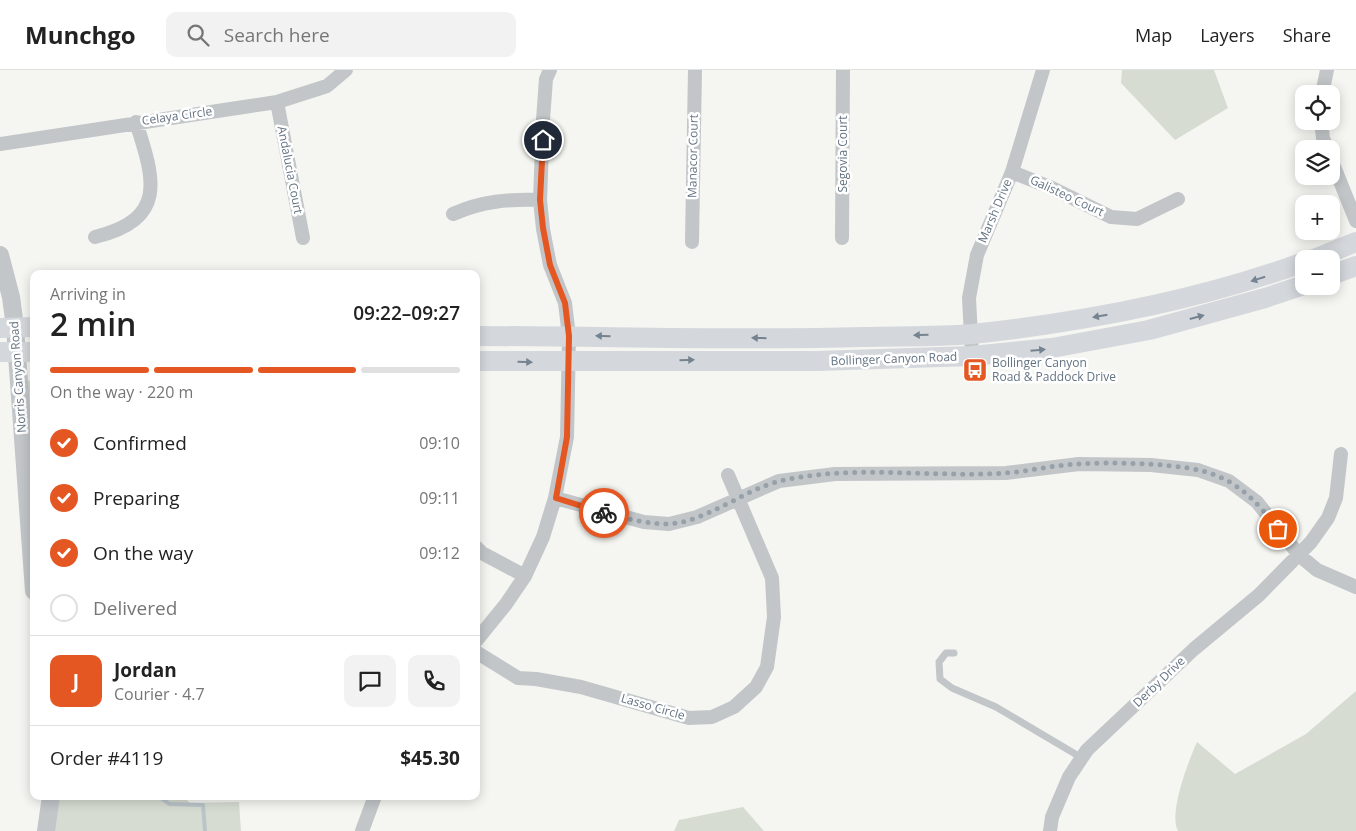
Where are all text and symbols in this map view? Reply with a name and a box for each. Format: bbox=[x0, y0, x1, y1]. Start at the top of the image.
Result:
search box bbox=[166, 12, 516, 57]
text: Munchgo bbox=[25, 18, 136, 51]
icon: search bbox=[184, 21, 212, 49]
text: Search here bbox=[224, 22, 330, 48]
text: Map bbox=[1135, 23, 1172, 47]
text: Layers bbox=[1200, 23, 1255, 47]
text: Share bbox=[1283, 23, 1331, 47]
map controls bbox=[1295, 85, 1340, 295]
button: locate bbox=[1295, 85, 1340, 130]
street label: Celaya Circle bbox=[141, 102, 213, 129]
street label: Manacor Court bbox=[683, 114, 702, 198]
street label: Segovia Court bbox=[834, 115, 851, 193]
pin bbox=[522, 119, 564, 161]
street label: Andalucia Court bbox=[274, 124, 307, 215]
icon: home bbox=[529, 126, 557, 154]
button: layers bbox=[1295, 140, 1340, 185]
street label: Galisteo Court bbox=[1027, 171, 1107, 220]
street label: Marsh Drive bbox=[973, 176, 1016, 245]
button: + bbox=[1295, 195, 1340, 240]
button: − bbox=[1295, 250, 1340, 295]
one-way arrow bbox=[1250, 275, 1265, 283]
text: Arriving in bbox=[50, 283, 126, 305]
text: 09:22–09:27 bbox=[353, 300, 460, 326]
text: 2 min bbox=[50, 302, 136, 345]
one-way arrow bbox=[1091, 312, 1107, 320]
one-way arrow bbox=[1190, 313, 1205, 321]
street label: Norris Canyon Road bbox=[5, 321, 30, 433]
one-way arrow bbox=[595, 332, 611, 340]
one-way arrow bbox=[913, 332, 929, 340]
one-way arrow bbox=[750, 334, 766, 342]
one-way arrow bbox=[1031, 345, 1047, 353]
street label: Bollinger Canyon Road bbox=[830, 348, 958, 369]
place label: Bollinger Canyon Road & Paddock Drive bbox=[992, 354, 1116, 385]
one-way arrow bbox=[680, 356, 696, 364]
bus stop icon: Bollinger Canyon Road & Paddock Drive bbox=[962, 357, 988, 383]
one-way arrow bbox=[517, 358, 533, 366]
text: On the way · 220 m bbox=[50, 381, 193, 403]
icon: check bbox=[50, 429, 78, 457]
text: Confirmed bbox=[93, 430, 187, 456]
text: 09:10 bbox=[419, 432, 460, 454]
icon: check bbox=[50, 484, 78, 512]
text: Preparing bbox=[93, 485, 180, 511]
text: 09:11 bbox=[419, 487, 460, 509]
courier bbox=[579, 488, 629, 538]
icon: bike bbox=[590, 499, 618, 527]
pin bbox=[1257, 508, 1299, 550]
icon: bag bbox=[1264, 515, 1292, 543]
icon: check bbox=[50, 539, 78, 567]
text: On the way bbox=[93, 540, 193, 566]
text: 09:12 bbox=[419, 542, 460, 564]
text: Delivered bbox=[93, 595, 177, 621]
street label: Derby Drive bbox=[1129, 652, 1189, 711]
button: chat bbox=[344, 655, 396, 707]
button: phone bbox=[408, 655, 460, 707]
text: Jordan bbox=[114, 657, 177, 683]
text: J bbox=[73, 668, 79, 694]
text: Courier · 4.7 bbox=[114, 683, 205, 705]
street label: Lasso Circle bbox=[619, 689, 687, 724]
text: Order #4119 bbox=[50, 745, 163, 771]
text: $45.30 bbox=[400, 745, 460, 771]

